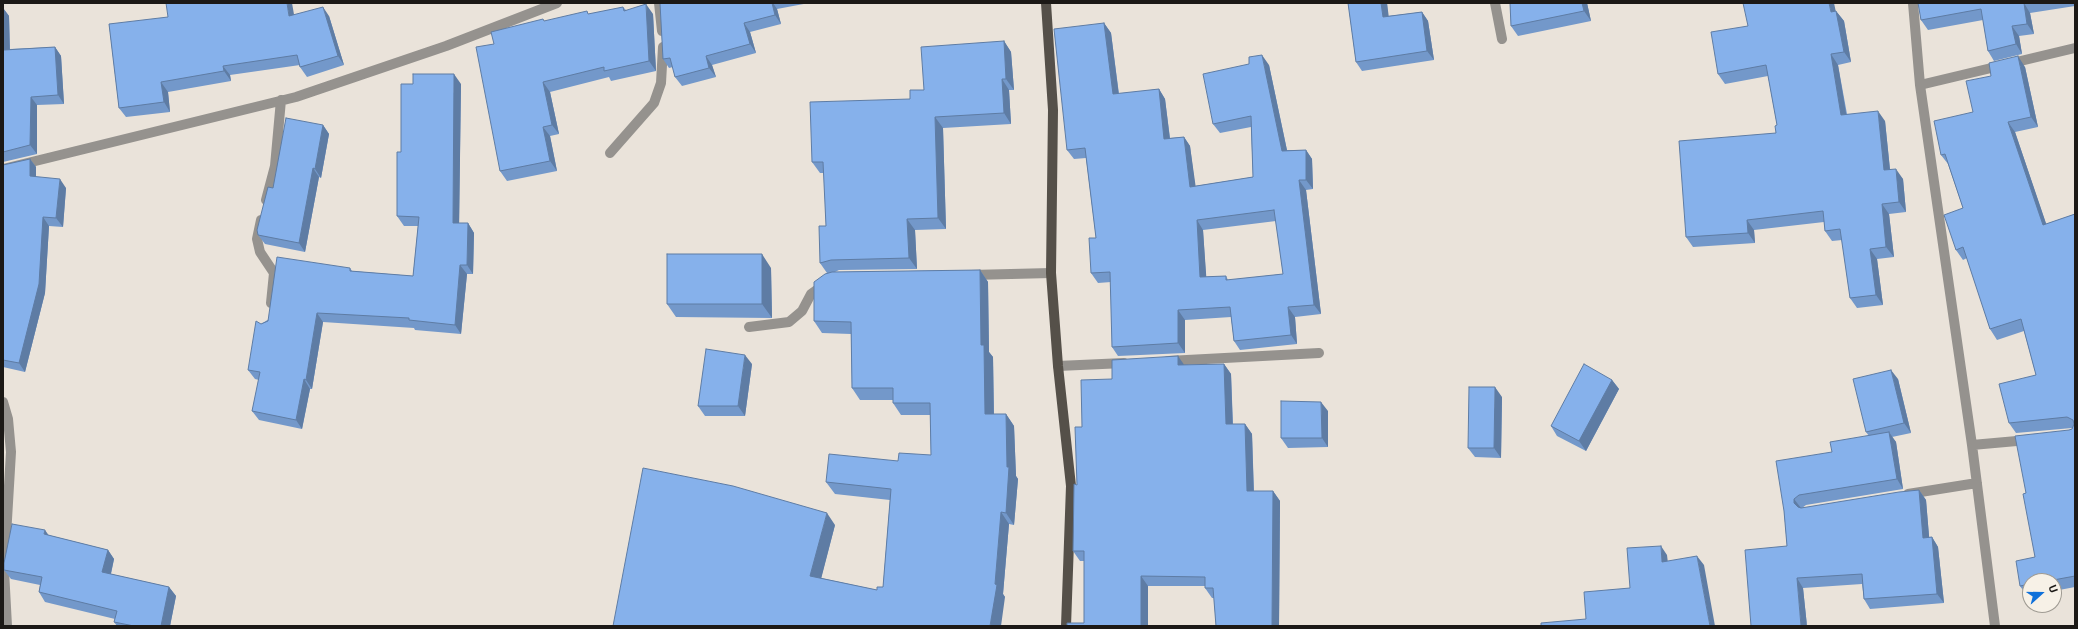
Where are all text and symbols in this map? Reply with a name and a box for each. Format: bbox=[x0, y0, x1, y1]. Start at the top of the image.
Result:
north arrow bbox=[2022, 573, 2062, 613]
text: U bbox=[2045, 583, 2060, 595]

